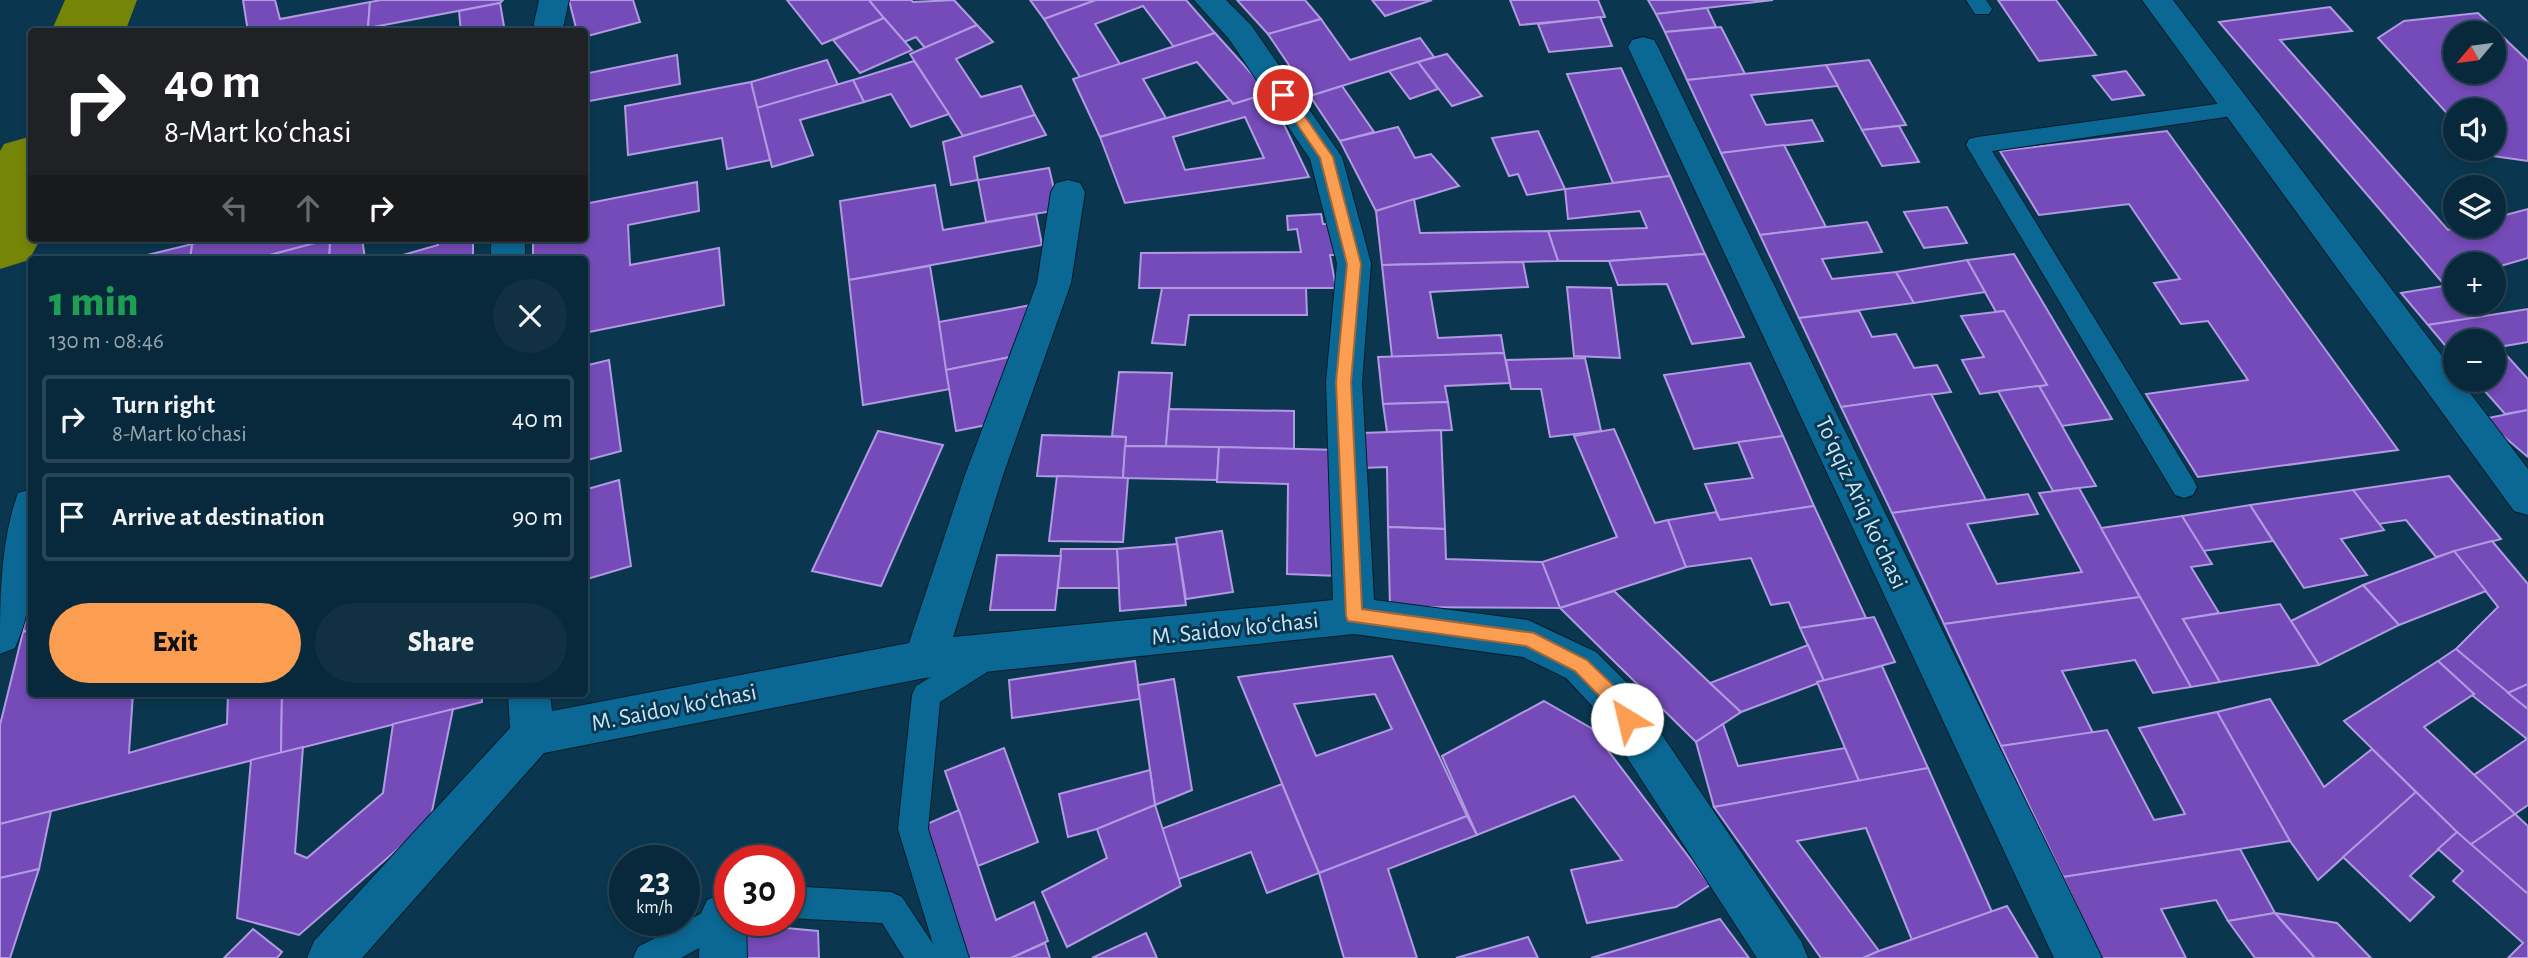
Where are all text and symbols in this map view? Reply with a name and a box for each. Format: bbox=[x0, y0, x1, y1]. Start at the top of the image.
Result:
north arrow bbox=[2443, 21, 2506, 84]
map controls bbox=[2443, 21, 2506, 392]
icon: right bbox=[49, 56, 140, 147]
text: 40 m bbox=[164, 58, 261, 107]
pin bbox=[1253, 65, 1313, 125]
icon: arrive bbox=[1264, 76, 1302, 114]
button: sound bbox=[2443, 98, 2506, 161]
text: 8-Mart koʻchasi bbox=[164, 116, 352, 148]
button: layers bbox=[2443, 175, 2506, 238]
icon: left bbox=[216, 189, 254, 227]
icon: ahead bbox=[289, 189, 327, 227]
icon: right bbox=[362, 189, 400, 227]
button: + bbox=[2443, 252, 2506, 315]
button: close bbox=[493, 279, 567, 353]
text: 1 min bbox=[49, 281, 138, 323]
button: − bbox=[2443, 329, 2506, 392]
text: 130 m · 08:46 bbox=[49, 330, 164, 353]
text: Turn right bbox=[112, 392, 215, 418]
icon: right bbox=[53, 400, 91, 438]
text: 40 m bbox=[512, 406, 563, 432]
street label: Toʻqqiz Ariq koʻchasi bbox=[1811, 413, 1911, 593]
text: 8-Mart koʻchasi bbox=[112, 423, 247, 446]
icon: arrive bbox=[53, 498, 91, 536]
text: Arrive at destination bbox=[112, 504, 325, 530]
text: 90 m bbox=[512, 504, 563, 530]
button: Exit bbox=[49, 603, 301, 683]
button: Share bbox=[315, 603, 567, 683]
street label: M. Saidov koʻchasi bbox=[1150, 608, 1320, 650]
street label: M. Saidov koʻchasi bbox=[589, 680, 759, 736]
position arrow bbox=[1590, 682, 1664, 756]
speed limit sign: 30 bbox=[714, 845, 805, 936]
text: 23 bbox=[639, 864, 670, 899]
text: km/h bbox=[636, 899, 673, 917]

